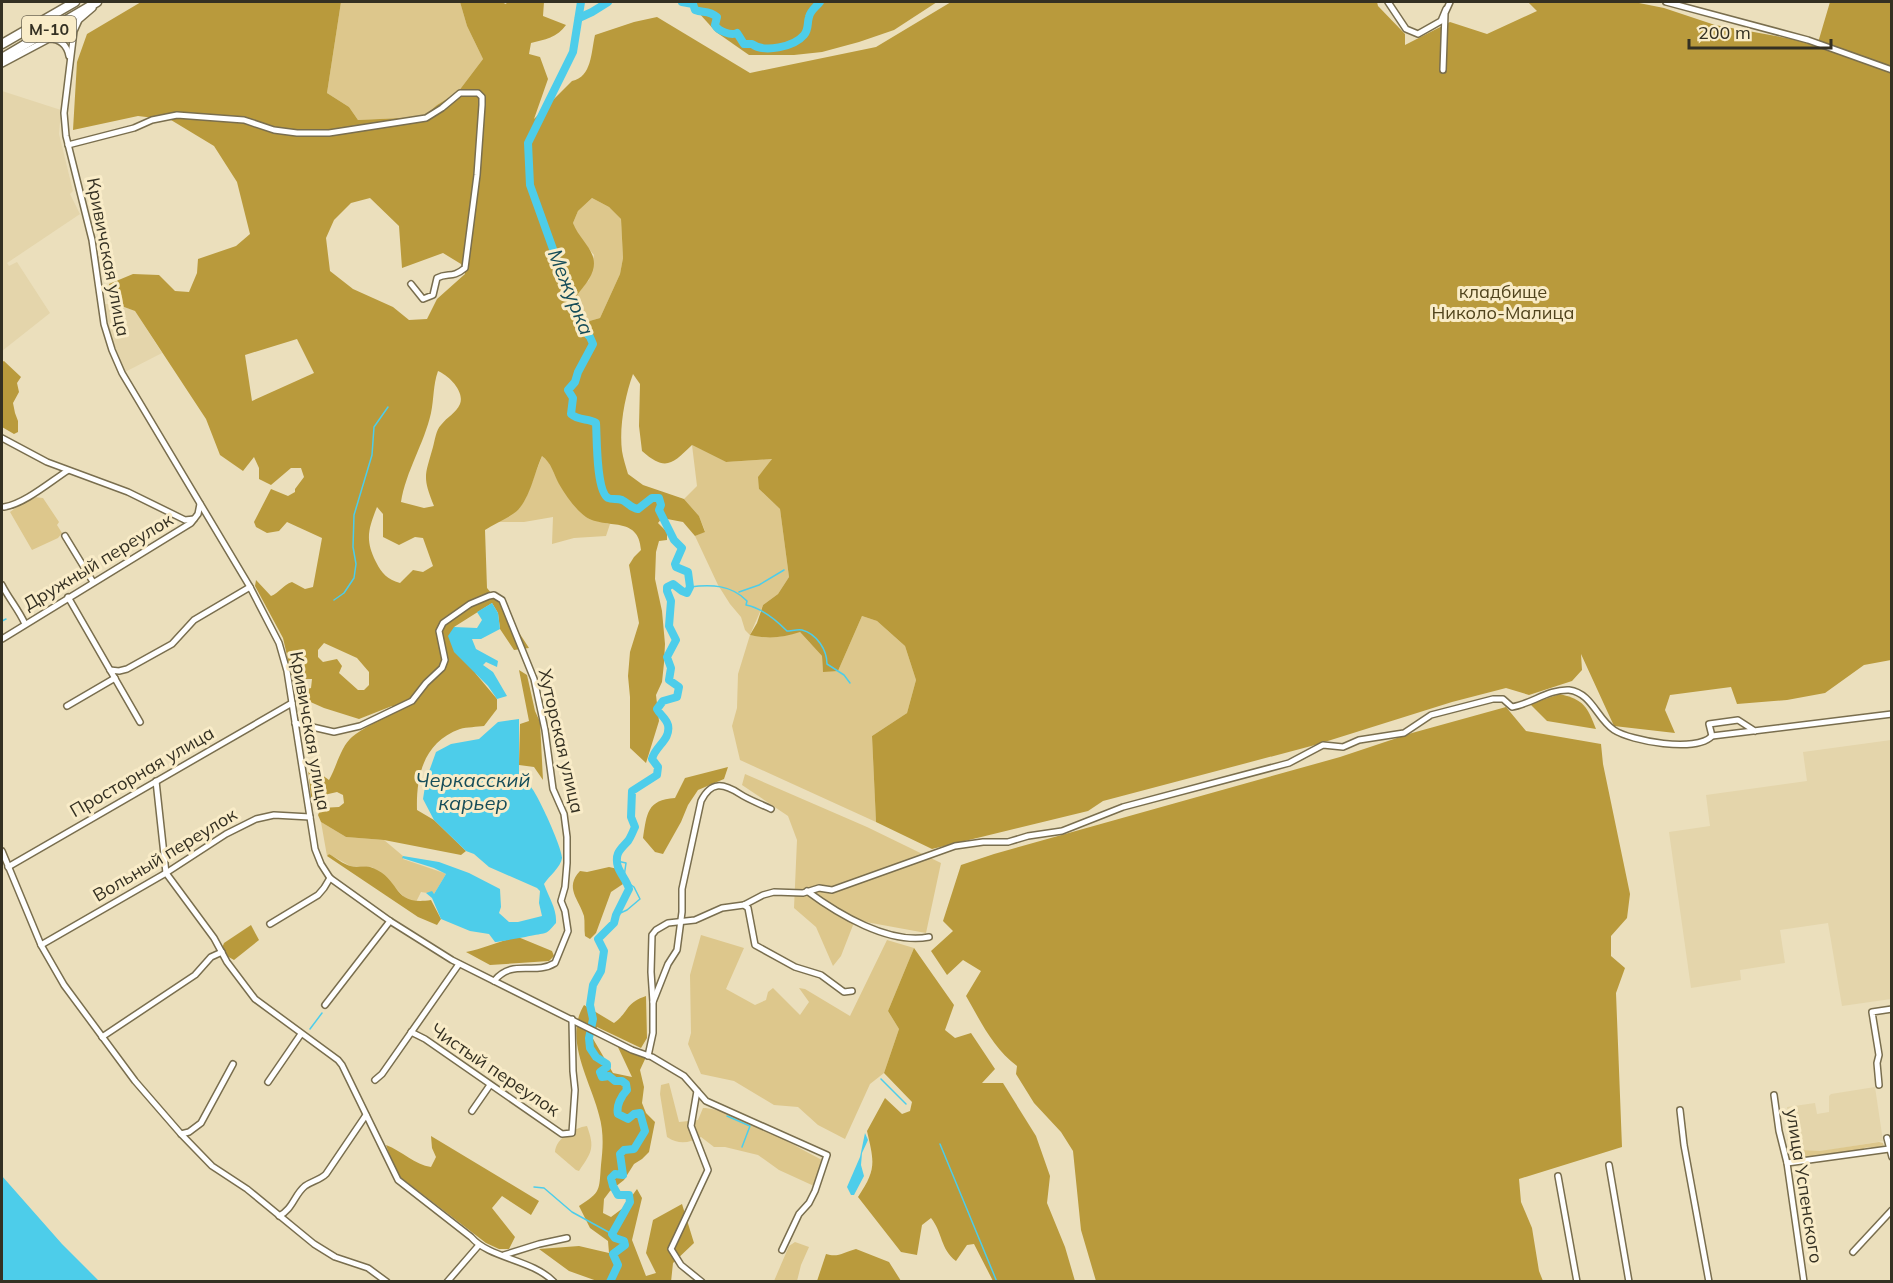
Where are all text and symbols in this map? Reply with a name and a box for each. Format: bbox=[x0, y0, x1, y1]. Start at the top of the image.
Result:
scale bar bbox=[1689, 12, 1832, 50]
road number: М-10 bbox=[22, 16, 76, 42]
text: 200 m bbox=[1698, 21, 1751, 44]
street label: Кривичская улица bbox=[82, 176, 135, 338]
water label: Межурка bbox=[543, 245, 600, 338]
park label: кладбище Николо-Малица bbox=[1431, 280, 1575, 324]
street label: Дружный переулок bbox=[19, 508, 177, 615]
street label: Кривичская улица bbox=[285, 650, 336, 812]
street label: Хуторская улица bbox=[534, 666, 589, 815]
street label: Просторная улица bbox=[66, 721, 218, 822]
water label: Черкасский карьер bbox=[416, 767, 531, 815]
street label: Вольный переулок bbox=[89, 802, 241, 907]
street label: Чистый переулок bbox=[426, 1018, 564, 1121]
street label: улица Успенского bbox=[1781, 1107, 1828, 1265]

